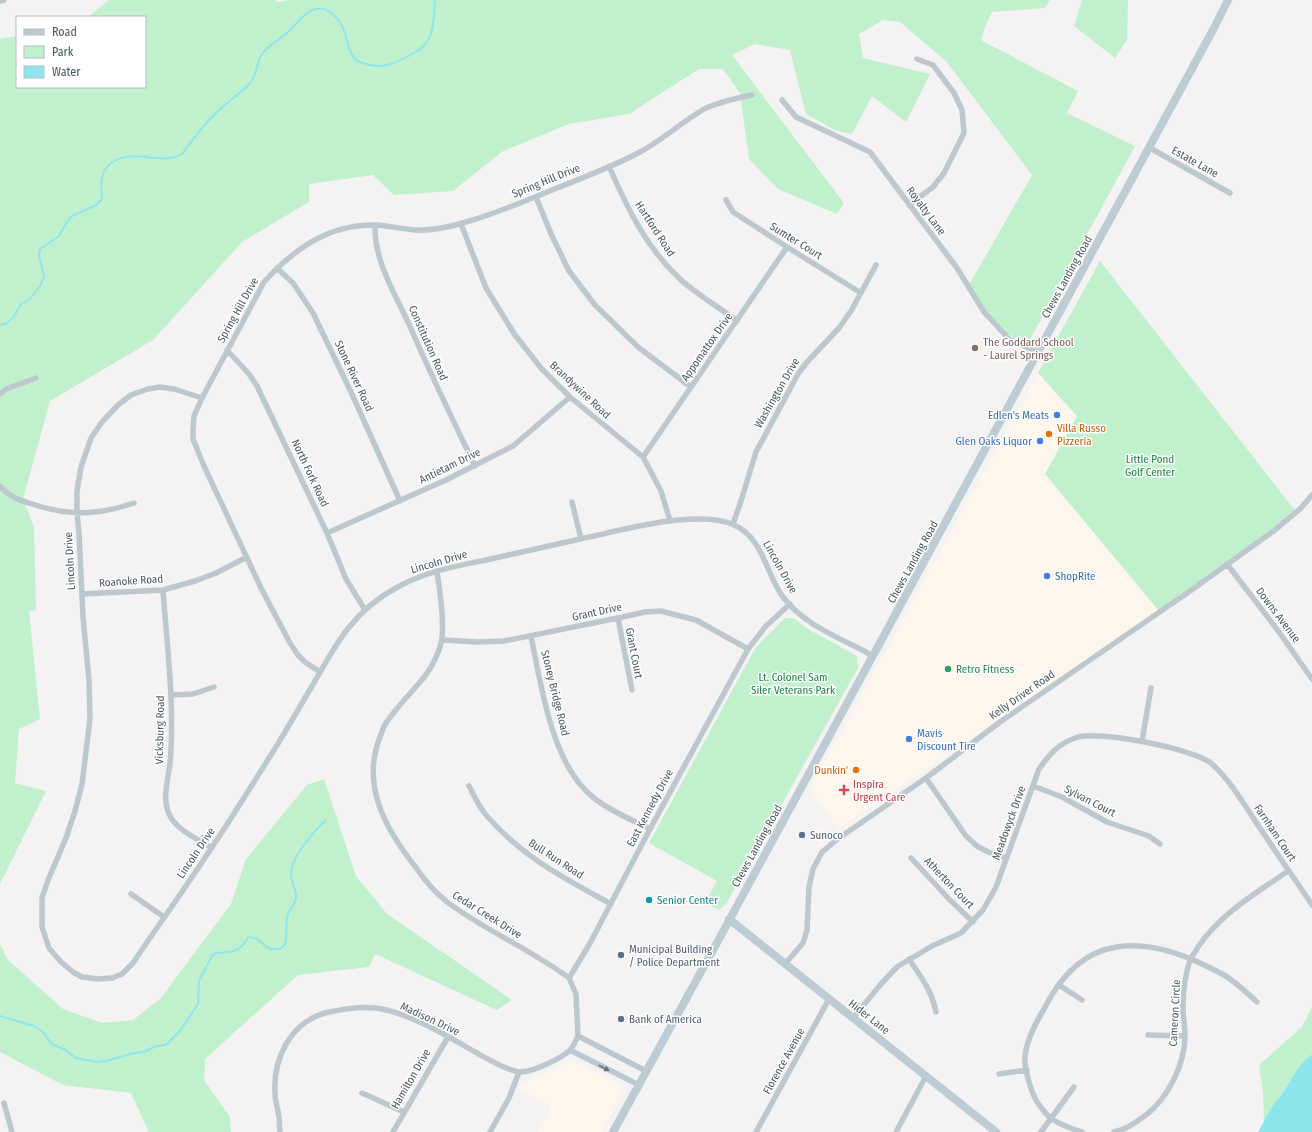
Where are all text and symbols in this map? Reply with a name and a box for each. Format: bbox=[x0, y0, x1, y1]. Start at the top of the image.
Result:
legend bbox=[16, 16, 146, 88]
text: Road bbox=[52, 25, 77, 39]
text: Park bbox=[52, 45, 74, 59]
text: Water bbox=[52, 65, 81, 79]
street label: Estate Lane bbox=[1169, 144, 1221, 180]
street label: Spring Hill Drive bbox=[510, 161, 582, 201]
street label: Royalty Lane bbox=[904, 184, 948, 238]
street label: Hartford Road bbox=[632, 199, 678, 259]
street label: Sumter Court bbox=[767, 220, 825, 262]
street label: Chews Landing Road bbox=[1039, 234, 1095, 320]
street label: Spring Hill Drive bbox=[215, 275, 261, 345]
street label: Constitution Road bbox=[406, 303, 450, 383]
street label: Appomattox Drive bbox=[679, 310, 735, 384]
place label: The Goddard School - Laurel Springs bbox=[983, 336, 1074, 362]
street label: Stone River Road bbox=[332, 338, 376, 414]
marker: The Goddard School - Laurel Springs bbox=[970, 343, 980, 353]
street label: Washington Drive bbox=[752, 356, 802, 430]
street label: Brandywine Road bbox=[547, 359, 613, 421]
place label: Edlen's Meats bbox=[988, 409, 1049, 422]
marker: Edlen's Meats bbox=[1052, 410, 1062, 420]
place label: Villa Russo Pizzeria bbox=[1057, 422, 1106, 448]
marker: Villa Russo Pizzeria bbox=[1044, 429, 1054, 439]
place label: Glen Oaks Liquor bbox=[956, 435, 1032, 448]
marker: Glen Oaks Liquor bbox=[1035, 436, 1045, 446]
street label: North Fork Road bbox=[289, 437, 331, 509]
street label: Antietam Drive bbox=[417, 446, 483, 486]
park label: Little Pond Golf Center bbox=[1125, 453, 1175, 479]
street label: Chews Landing Road bbox=[885, 519, 941, 605]
street label: Lincoln Drive bbox=[62, 532, 78, 590]
street label: Lincoln Drive bbox=[760, 538, 800, 596]
street label: Lincoln Drive bbox=[409, 548, 469, 576]
place label: ShopRite bbox=[1055, 570, 1096, 583]
marker: ShopRite bbox=[1042, 571, 1052, 581]
street label: Roanoke Road bbox=[98, 572, 164, 590]
street label: Downs Avenue bbox=[1253, 585, 1303, 645]
street label: Grant Drive bbox=[571, 600, 623, 624]
street label: Grant Court bbox=[623, 626, 645, 680]
street label: Stoney Bridge Road bbox=[538, 649, 572, 737]
place label: Retro Fitness bbox=[956, 663, 1014, 676]
marker: Retro Fitness bbox=[943, 664, 953, 674]
street label: Kelly Driver Road bbox=[987, 668, 1057, 722]
park label: Lt. Colonel Sam Siler Veterans Park bbox=[751, 671, 836, 697]
street label: Vicksburg Road bbox=[153, 696, 167, 764]
place label: Mavis Discount Tire bbox=[917, 727, 976, 753]
marker: Mavis Discount Tire bbox=[904, 734, 914, 744]
place label: Dunkin' bbox=[814, 764, 848, 777]
marker: Dunkin' bbox=[851, 765, 861, 775]
street label: East Kennedy Drive bbox=[624, 767, 676, 849]
place label: Inspira Urgent Care bbox=[853, 778, 905, 804]
street label: Sylvan Court bbox=[1062, 783, 1118, 820]
marker: Inspira Urgent Care bbox=[838, 784, 850, 796]
street label: Meadowyck Drive bbox=[990, 784, 1028, 862]
street label: Farnham Court bbox=[1251, 802, 1299, 864]
street label: Chews Landing Road bbox=[729, 803, 785, 889]
street label: Lincoln Drive bbox=[174, 825, 218, 881]
place label: Sunoco bbox=[810, 829, 843, 842]
marker: Sunoco bbox=[797, 830, 807, 840]
street label: Bull Run Road bbox=[526, 836, 586, 882]
street label: Atherton Court bbox=[921, 855, 977, 912]
street label: Cedar Creek Drive bbox=[450, 888, 524, 942]
place label: Senior Center bbox=[657, 894, 718, 907]
marker: Senior Center bbox=[644, 895, 654, 905]
place label: Municipal Building / Police Department bbox=[629, 943, 720, 969]
marker: Municipal Building / Police Department bbox=[616, 950, 626, 960]
street label: Cameron Circle bbox=[1167, 979, 1183, 1047]
street label: Hider Lane bbox=[846, 997, 892, 1037]
street label: Madison Drive bbox=[398, 1000, 462, 1038]
place label: Bank of America bbox=[629, 1013, 702, 1026]
marker: Bank of America bbox=[616, 1014, 626, 1024]
street label: Florence Avenue bbox=[760, 1026, 808, 1096]
street label: Hamilton Drive bbox=[389, 1047, 433, 1111]
one-way arrow bbox=[598, 1065, 610, 1071]

